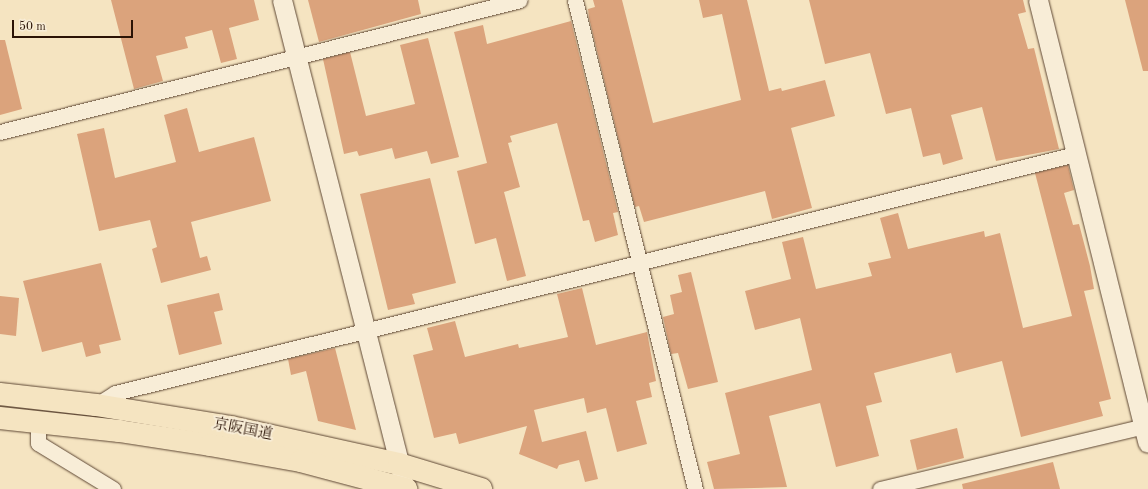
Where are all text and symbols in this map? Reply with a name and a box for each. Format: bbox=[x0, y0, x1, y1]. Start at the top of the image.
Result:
scale bar bbox=[14, 12, 135, 38]
text: 50 m bbox=[19, 21, 46, 33]
street label: 京阪国道 bbox=[212, 415, 274, 445]

